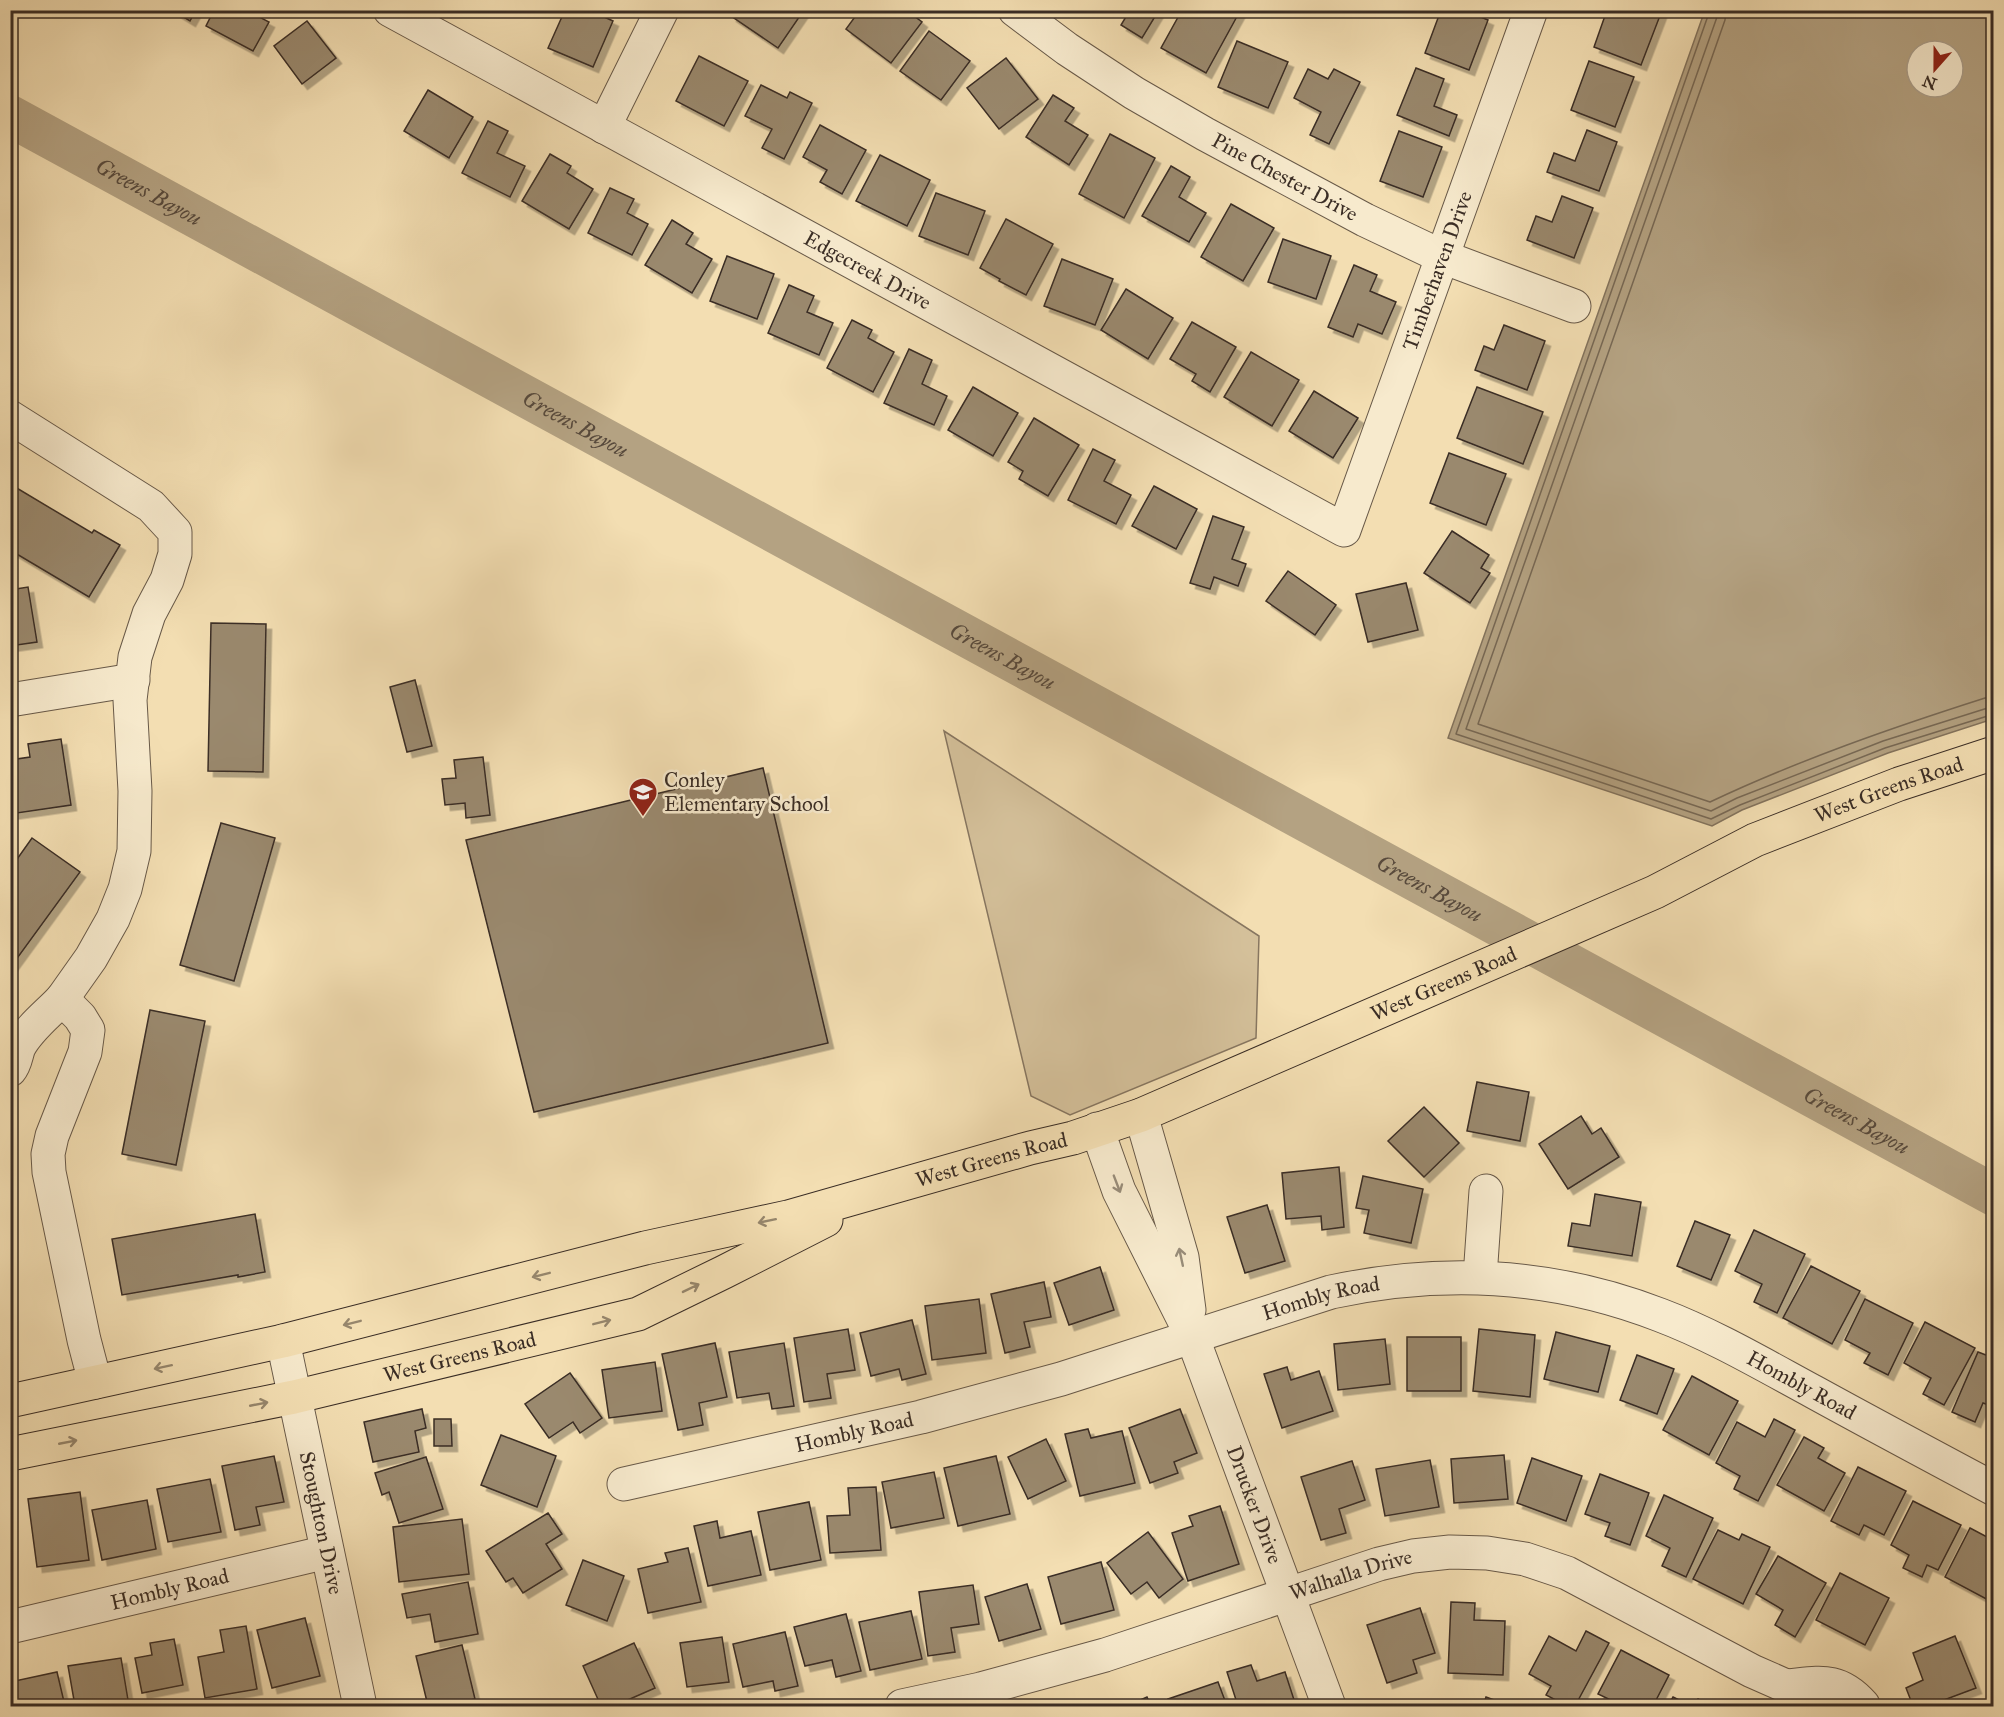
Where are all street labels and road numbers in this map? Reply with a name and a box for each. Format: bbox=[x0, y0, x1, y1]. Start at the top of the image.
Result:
street label: Pine Chester Drive bbox=[1208, 127, 1363, 227]
street label: Timberhaven Drive bbox=[1397, 187, 1478, 354]
street label: Edgecreek Drive bbox=[800, 225, 936, 316]
street label: West Greens Road bbox=[1811, 751, 1967, 829]
street label: West Greens Road bbox=[1367, 940, 1521, 1027]
street label: West Greens Road bbox=[913, 1127, 1070, 1193]
street label: Hombly Road bbox=[1259, 1270, 1382, 1326]
street label: West Greens Road bbox=[380, 1326, 539, 1388]
street label: Hombly Road bbox=[1742, 1345, 1861, 1426]
street label: Hombly Road bbox=[792, 1406, 916, 1458]
street label: Drucker Drive bbox=[1221, 1442, 1288, 1568]
street label: Stoughton Drive bbox=[294, 1449, 349, 1597]
street label: Walhalla Drive bbox=[1286, 1544, 1415, 1606]
street label: Hombly Road bbox=[108, 1563, 232, 1616]

